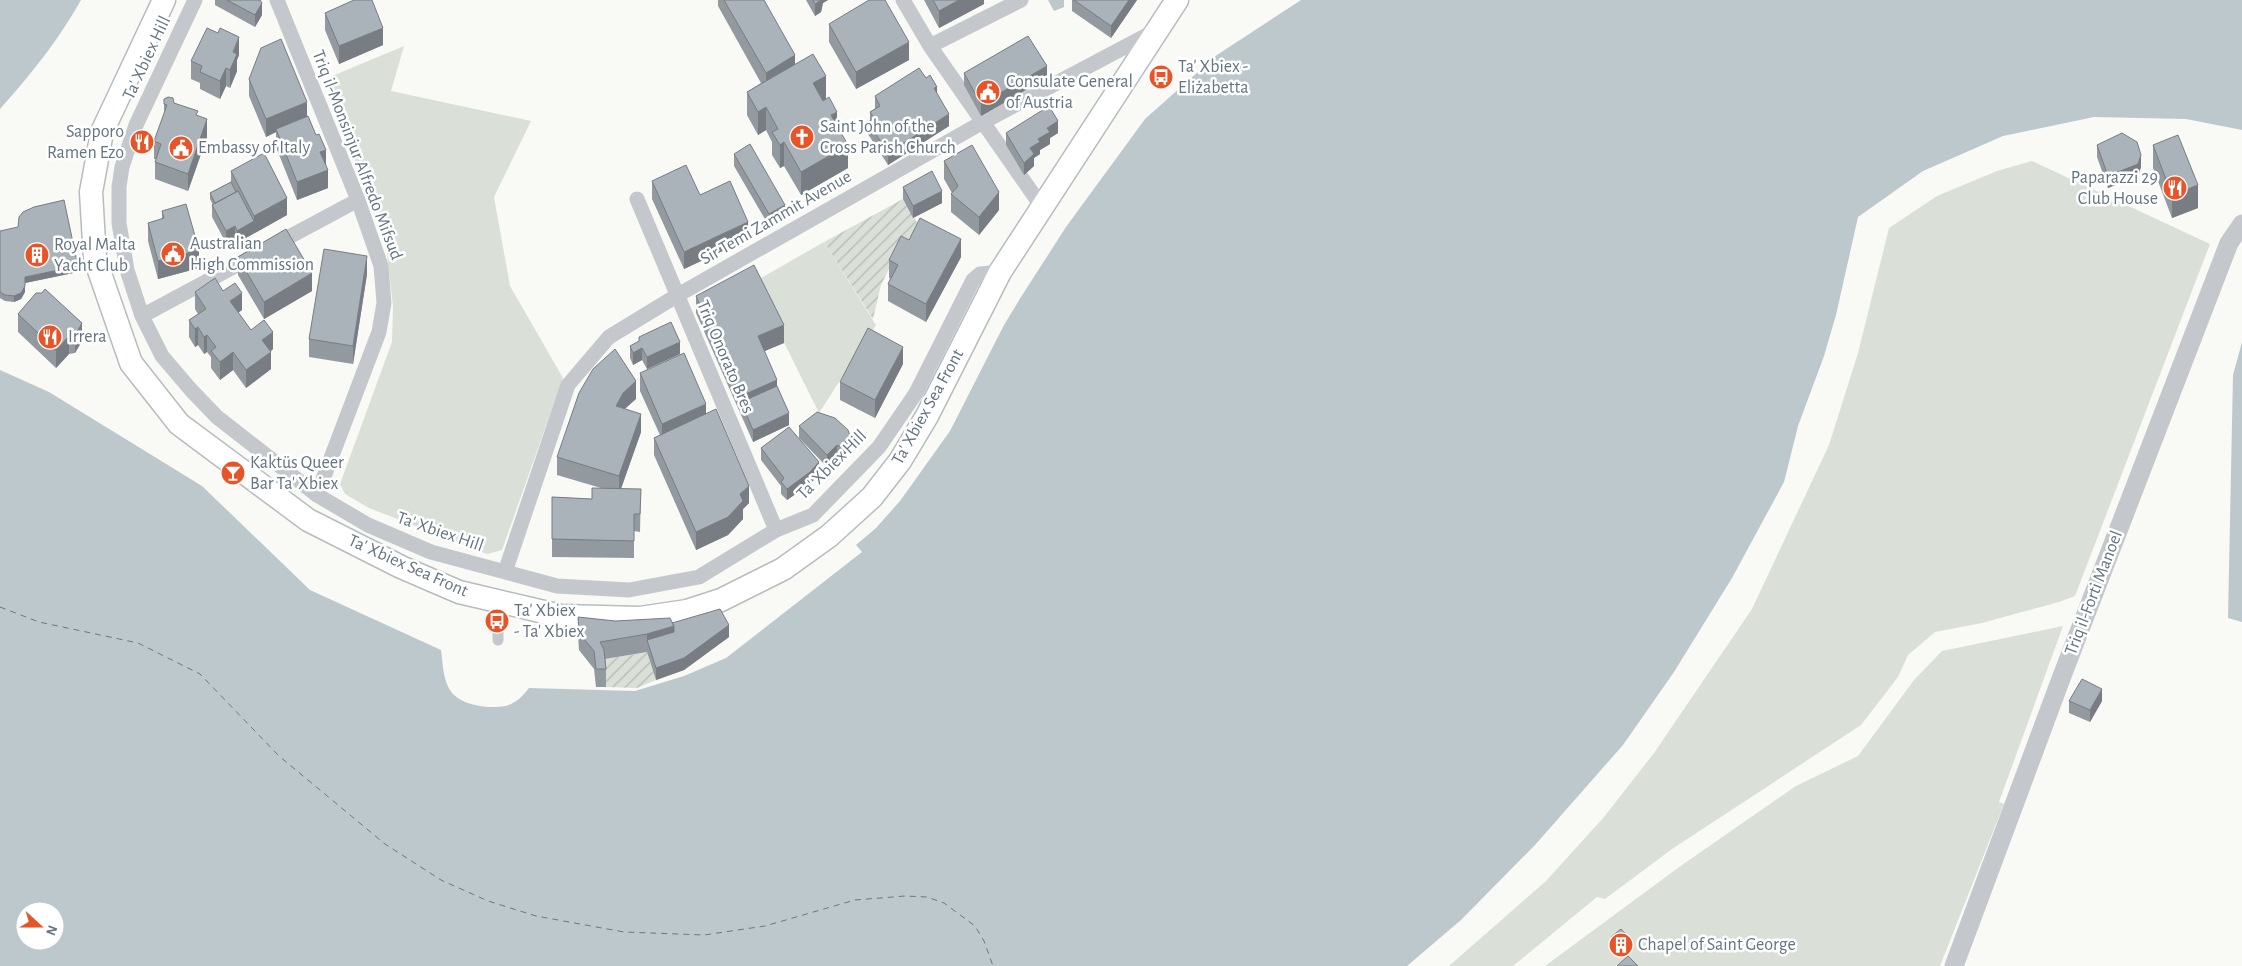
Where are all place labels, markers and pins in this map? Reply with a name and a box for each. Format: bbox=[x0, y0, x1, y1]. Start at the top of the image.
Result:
place label: Ta' Xbiex - Eliżabetta bbox=[1178, 58, 1249, 97]
bus stop icon: Ta' Xbiex - Eliżabetta bbox=[1148, 64, 1174, 90]
place label: Consulate General of Austria bbox=[1006, 73, 1133, 112]
public building icon: Consulate General of Austria bbox=[975, 79, 1001, 105]
place label: Saint John of the Cross Parish Church bbox=[820, 118, 956, 157]
place label: Sapporo Ramen Ezo bbox=[47, 123, 124, 162]
church icon: Saint John of the Cross Parish Church bbox=[789, 124, 815, 150]
restaurant icon: Sapporo Ramen Ezo bbox=[129, 129, 155, 155]
public building icon: Embassy of Italy bbox=[168, 135, 194, 161]
place label: Embassy of Italy bbox=[198, 139, 310, 157]
place label: Paparazzi 29 Club House bbox=[2071, 169, 2158, 208]
restaurant icon: Paparazzi 29 Club House bbox=[2162, 175, 2188, 201]
place label: Australian High Commission bbox=[190, 235, 314, 274]
place label: Royal Malta Yacht Club bbox=[54, 236, 136, 275]
public building icon: Australian High Commission bbox=[160, 241, 186, 267]
building icon: Royal Malta Yacht Club bbox=[24, 242, 50, 268]
restaurant icon: Irrera bbox=[37, 324, 63, 350]
place label: Irrera bbox=[68, 328, 107, 346]
place label: Kaktüs Queer Bar Ta' Xbiex bbox=[250, 454, 344, 493]
bar icon: Kaktüs Queer Bar Ta' Xbiex bbox=[220, 460, 246, 486]
place label: Ta' Xbiex - Ta' Xbiex bbox=[514, 602, 585, 641]
bus stop icon: Ta' Xbiex - Ta' Xbiex bbox=[484, 608, 510, 634]
building icon: Chapel of Saint George bbox=[1608, 932, 1634, 958]
place label: Chapel of Saint George bbox=[1638, 936, 1796, 954]

